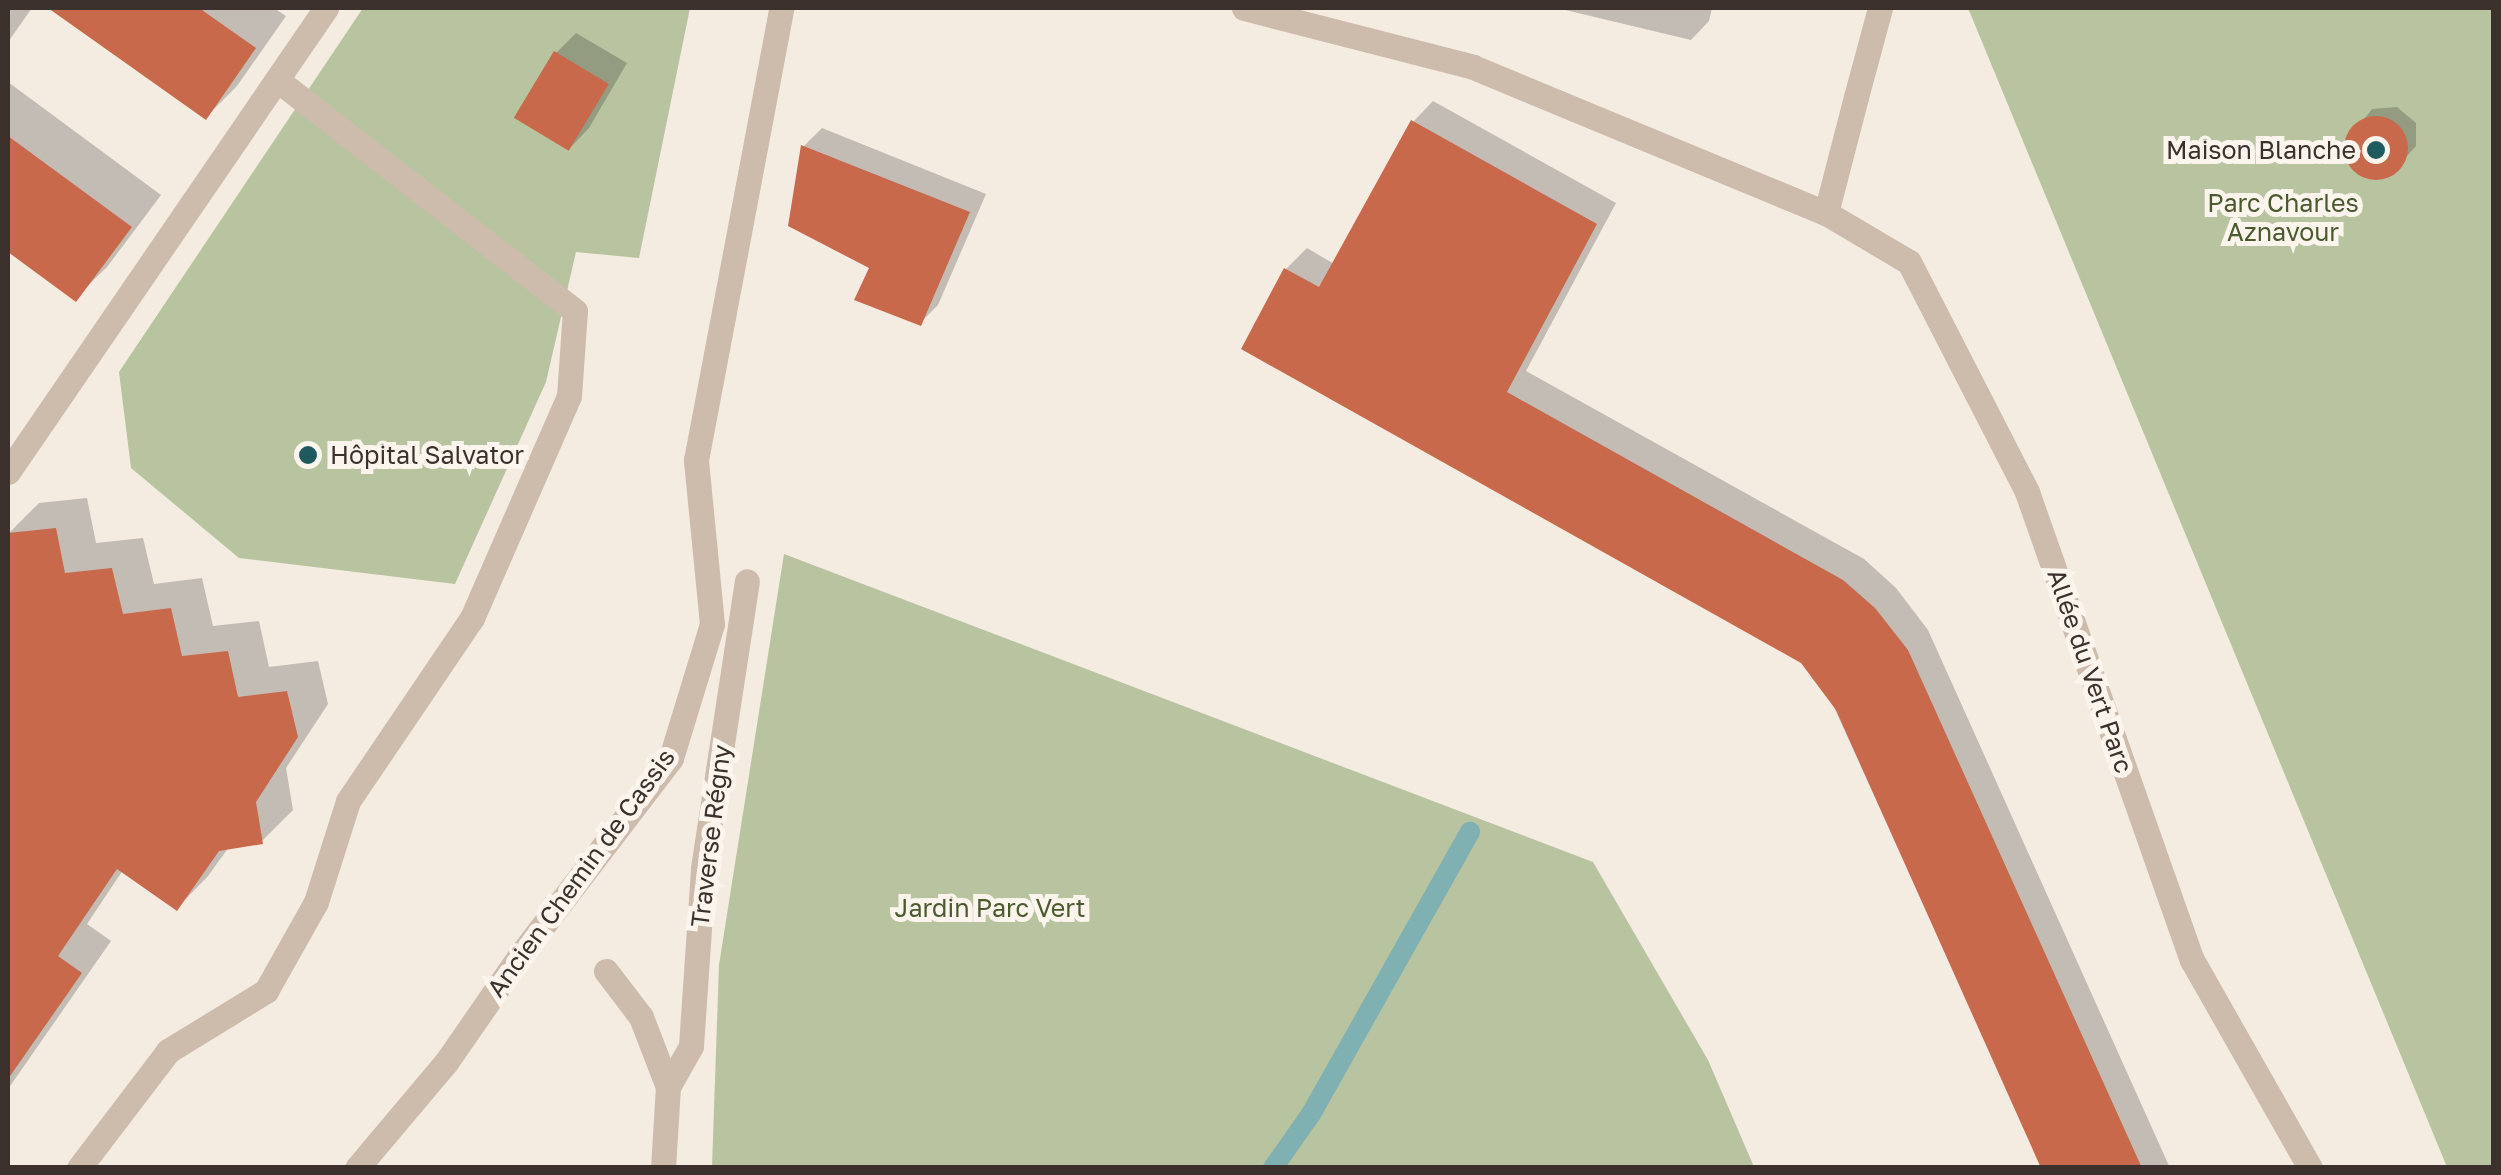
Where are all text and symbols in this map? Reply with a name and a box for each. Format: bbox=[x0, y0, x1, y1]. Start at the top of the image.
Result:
place label: Maison Blanche bbox=[2166, 135, 2356, 165]
marker: Maison Blanche bbox=[2365, 139, 2387, 161]
park label: Parc Charles Aznavour bbox=[2207, 189, 2359, 248]
place label: Hôpital Salvator bbox=[330, 440, 524, 470]
marker: Hôpital Salvator bbox=[295, 442, 321, 468]
street label: Allée du Vert Parc bbox=[2041, 565, 2139, 777]
street label: Ancien Chemin de Cassis bbox=[481, 743, 681, 1003]
street label: Traverse Régny bbox=[685, 743, 737, 929]
park label: Jardin Parc Vert bbox=[895, 893, 1085, 923]

